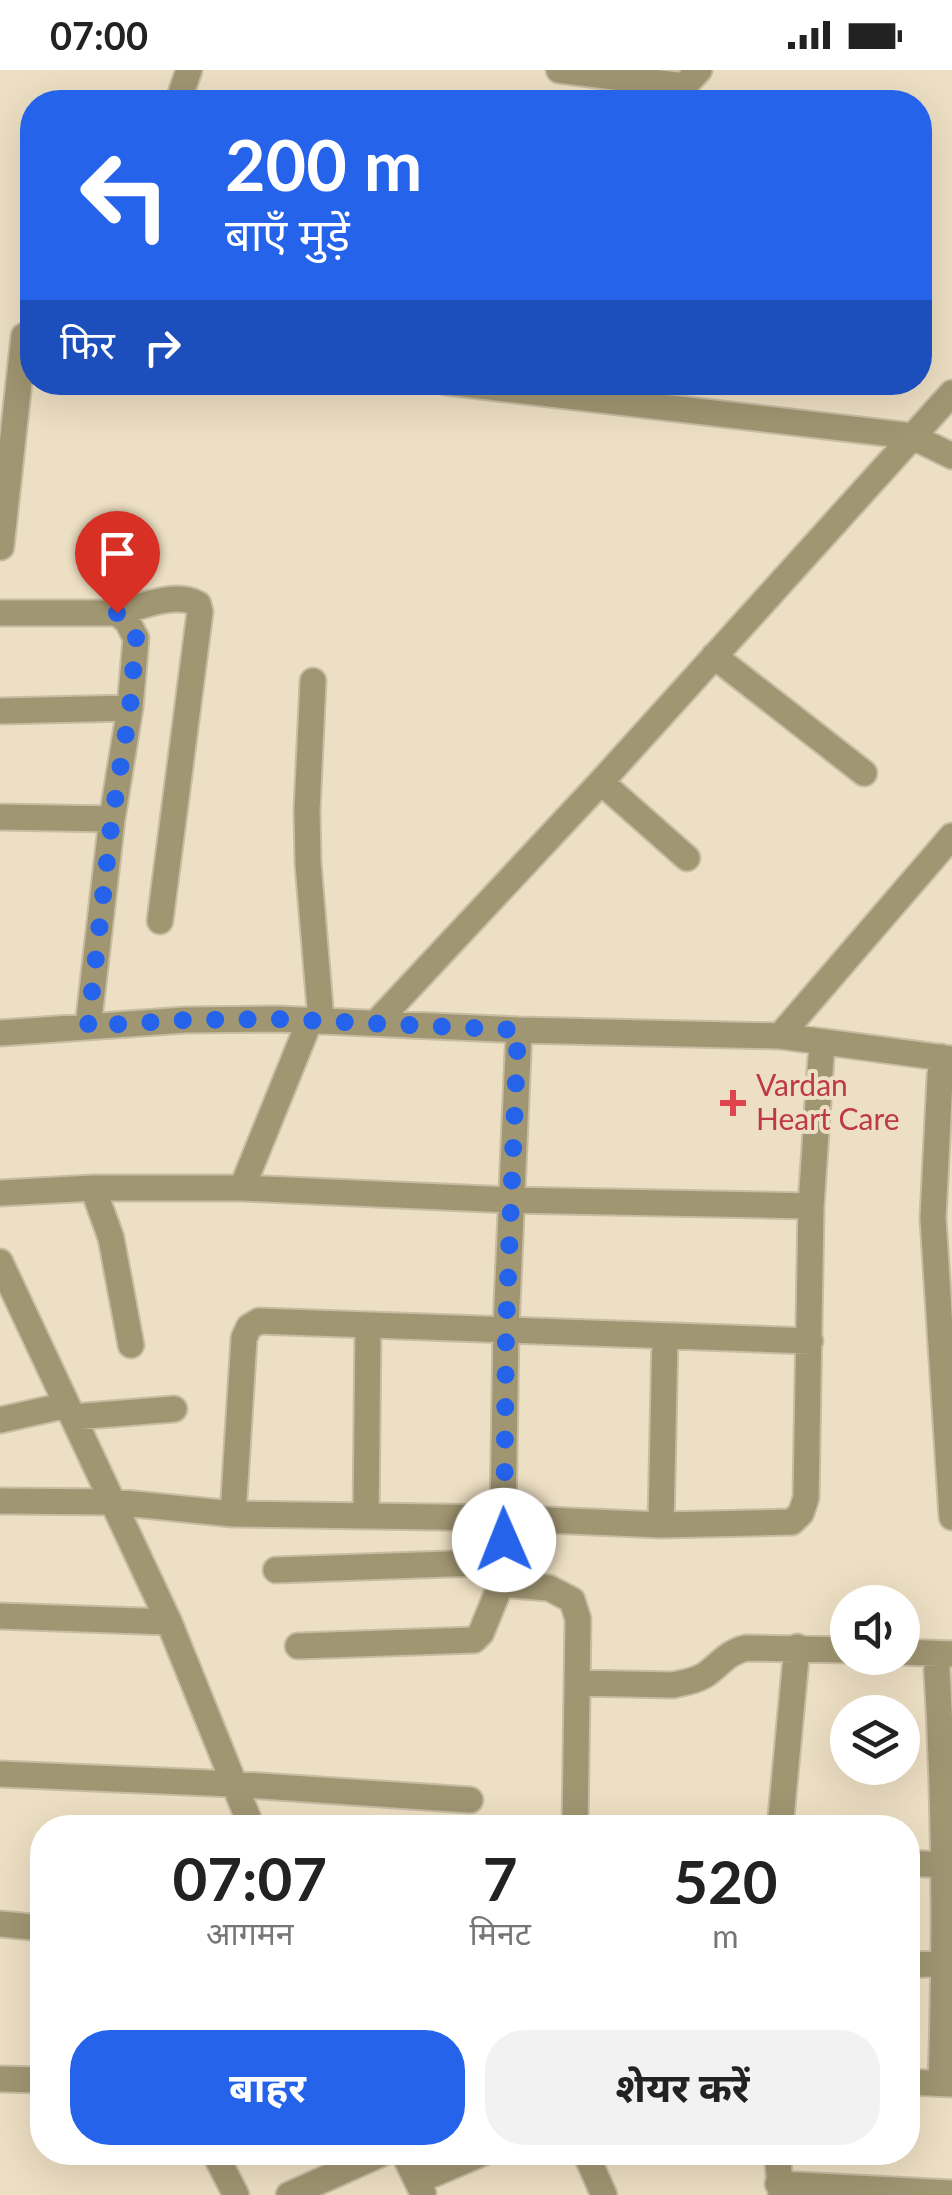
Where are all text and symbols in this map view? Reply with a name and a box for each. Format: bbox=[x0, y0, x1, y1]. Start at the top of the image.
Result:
text: 07:00 bbox=[50, 12, 148, 58]
text: 200 m bbox=[225, 122, 422, 206]
icon: left bbox=[60, 130, 190, 260]
text: बाएँ मुड़ें bbox=[225, 207, 350, 261]
icon: right bbox=[135, 320, 190, 375]
text: फिर bbox=[60, 321, 115, 367]
pin bbox=[75, 511, 160, 614]
icon: arrive bbox=[90, 526, 145, 581]
place label: Vardan Heart Care bbox=[756, 1066, 900, 1136]
marker: Vardan Heart Care bbox=[720, 1090, 746, 1116]
position arrow bbox=[452, 1488, 556, 1592]
map controls bbox=[830, 1585, 920, 1785]
button: sound bbox=[830, 1585, 920, 1675]
button: layers bbox=[830, 1695, 920, 1785]
text: 07:07 bbox=[172, 1842, 327, 1914]
text: 7 bbox=[483, 1842, 518, 1914]
text: 520 bbox=[673, 1845, 778, 1917]
text: आगमन bbox=[206, 1913, 294, 1952]
text: मिनट bbox=[469, 1913, 531, 1952]
text: m bbox=[712, 1916, 739, 1955]
button: बाहर bbox=[70, 2030, 465, 2145]
button: शेयर करें bbox=[485, 2030, 880, 2145]

